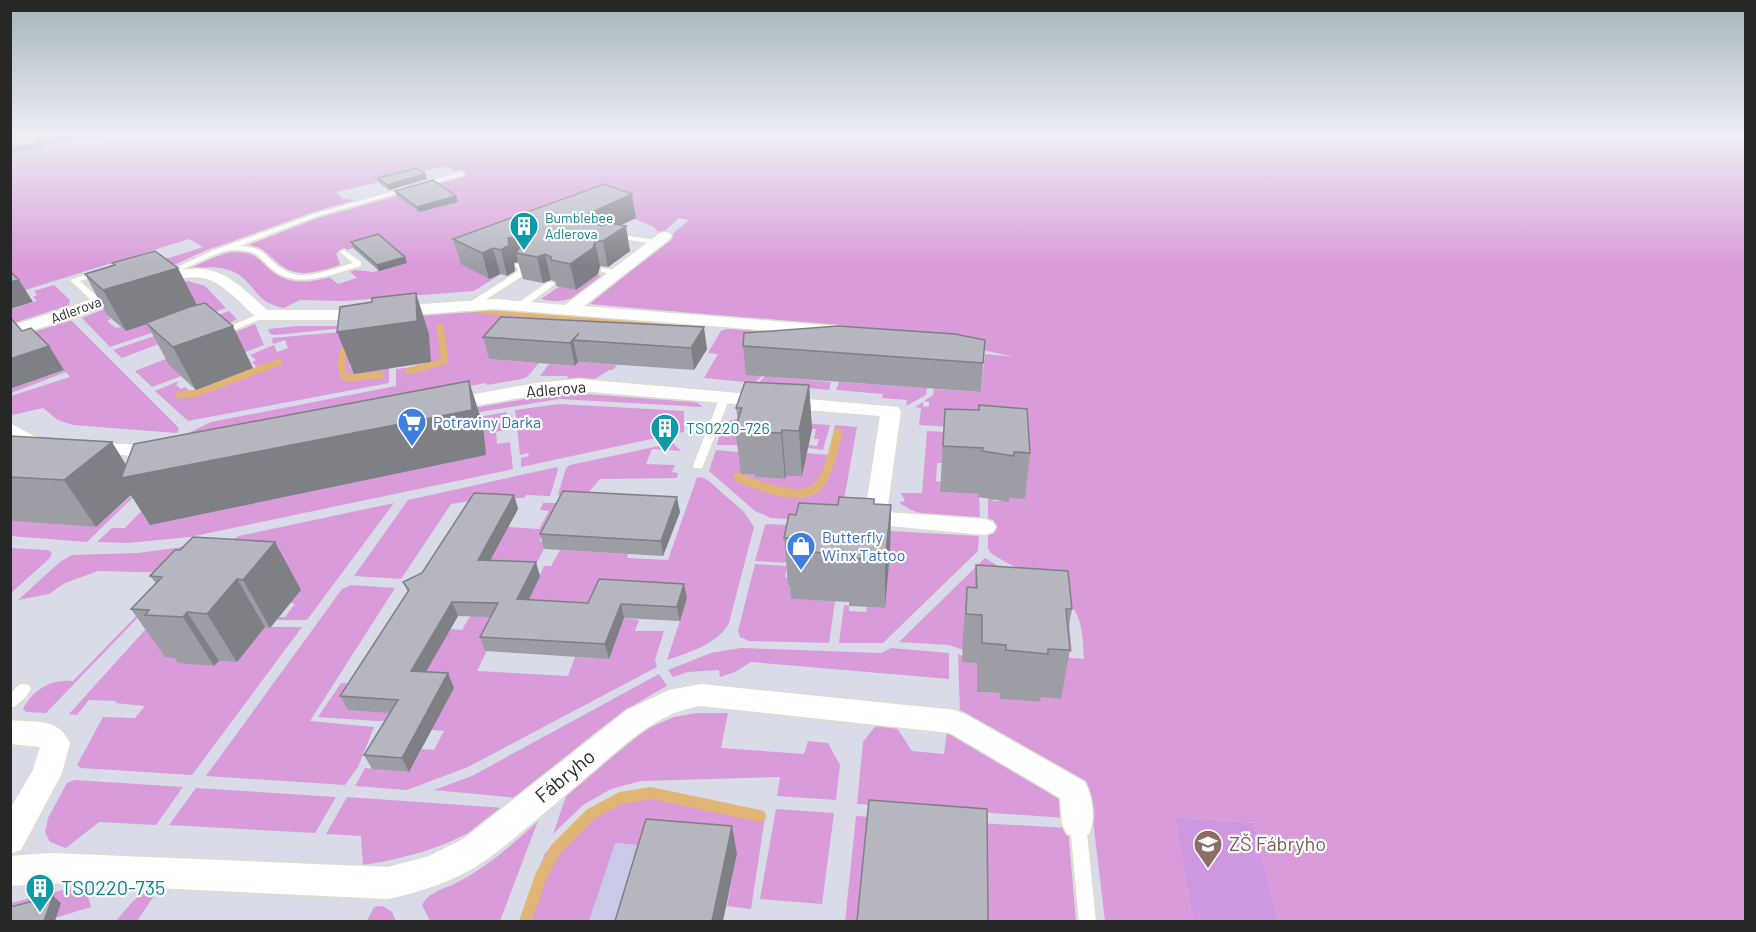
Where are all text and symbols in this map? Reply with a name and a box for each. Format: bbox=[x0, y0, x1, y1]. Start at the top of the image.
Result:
place label: Bumblebee Adlerova bbox=[545, 209, 613, 242]
building icon: Bumblebee Adlerova bbox=[508, 210, 540, 252]
street label: Adlerova bbox=[48, 293, 103, 327]
street label: Adlerova bbox=[525, 376, 587, 401]
supermarket icon: Potraviny Darka bbox=[396, 406, 428, 448]
place label: Potraviny Darka bbox=[433, 412, 541, 431]
building icon: TS0220-726 bbox=[649, 412, 681, 454]
place label: TS0220-726 bbox=[686, 418, 770, 437]
place label: Butterfly Winx Tattoo bbox=[822, 527, 905, 564]
shop icon: Butterfly Winx Tattoo bbox=[785, 530, 817, 572]
street label: Fábryho bbox=[530, 743, 599, 807]
school or university icon: ZŠ Fábryho bbox=[1192, 828, 1224, 870]
place label: ZŠ Fábryho bbox=[1229, 831, 1326, 855]
building icon: TS0220-735 bbox=[24, 872, 56, 914]
place label: TS0220-735 bbox=[61, 875, 165, 899]

